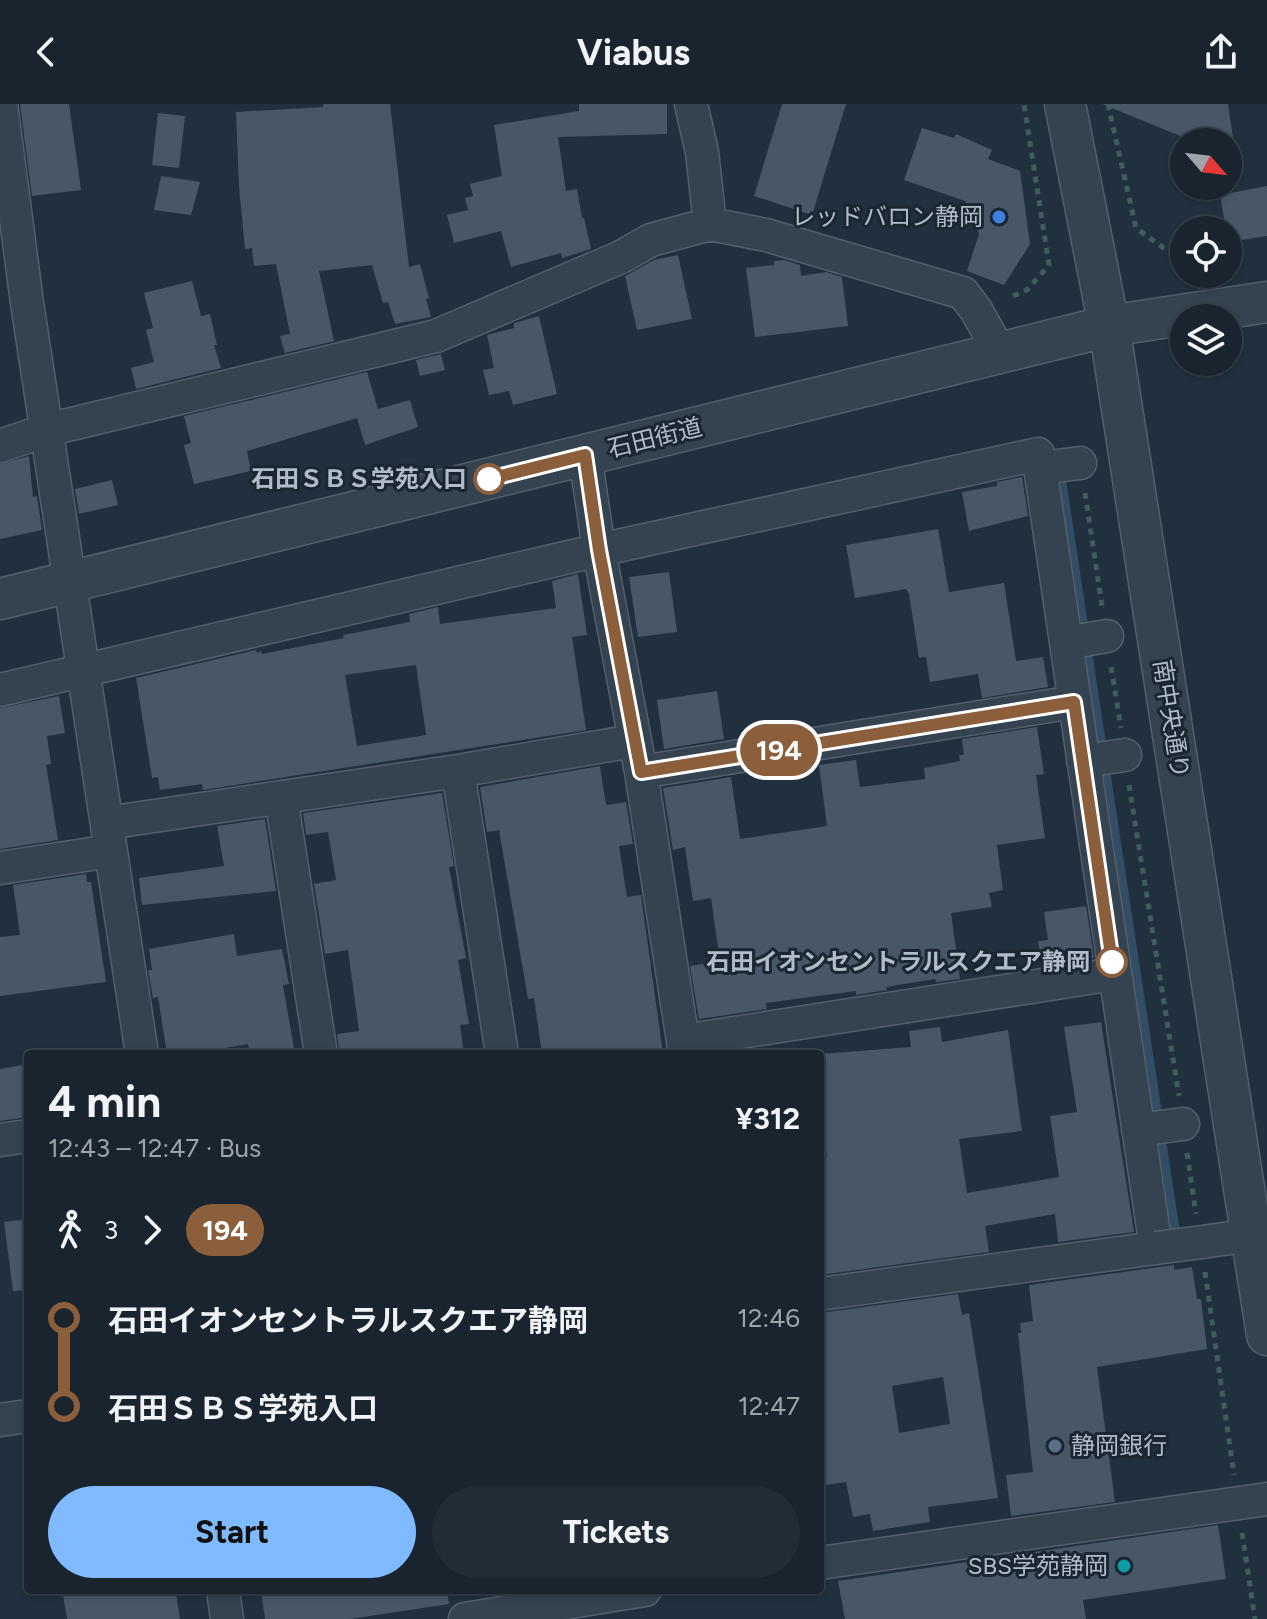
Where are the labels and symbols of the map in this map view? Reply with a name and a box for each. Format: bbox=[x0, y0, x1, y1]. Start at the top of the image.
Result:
north arrow bbox=[1170, 128, 1242, 200]
place label: レッドバロン静岡 bbox=[791, 202, 983, 231]
marker: レッドバロン静岡 bbox=[990, 208, 1008, 226]
street label: 石田街道 bbox=[605, 412, 705, 463]
place label: 石田ＳＢＳ学苑入口 bbox=[251, 464, 467, 493]
marker: 石田ＳＢＳ学苑入口 bbox=[474, 464, 504, 494]
street label: 南中央通り bbox=[1148, 657, 1195, 780]
line badge: 194 bbox=[733, 724, 825, 776]
place label: 石田イオンセントラルスクエア静岡 bbox=[706, 947, 1090, 976]
marker: 石田イオンセントラルスクエア静岡 bbox=[1097, 947, 1127, 977]
place label: 静岡銀行 bbox=[1071, 1431, 1167, 1460]
marker: 静岡銀行 bbox=[1046, 1437, 1064, 1455]
place label: SBS学苑静岡 bbox=[968, 1551, 1108, 1580]
marker: SBS学苑静岡 bbox=[1115, 1557, 1133, 1575]

